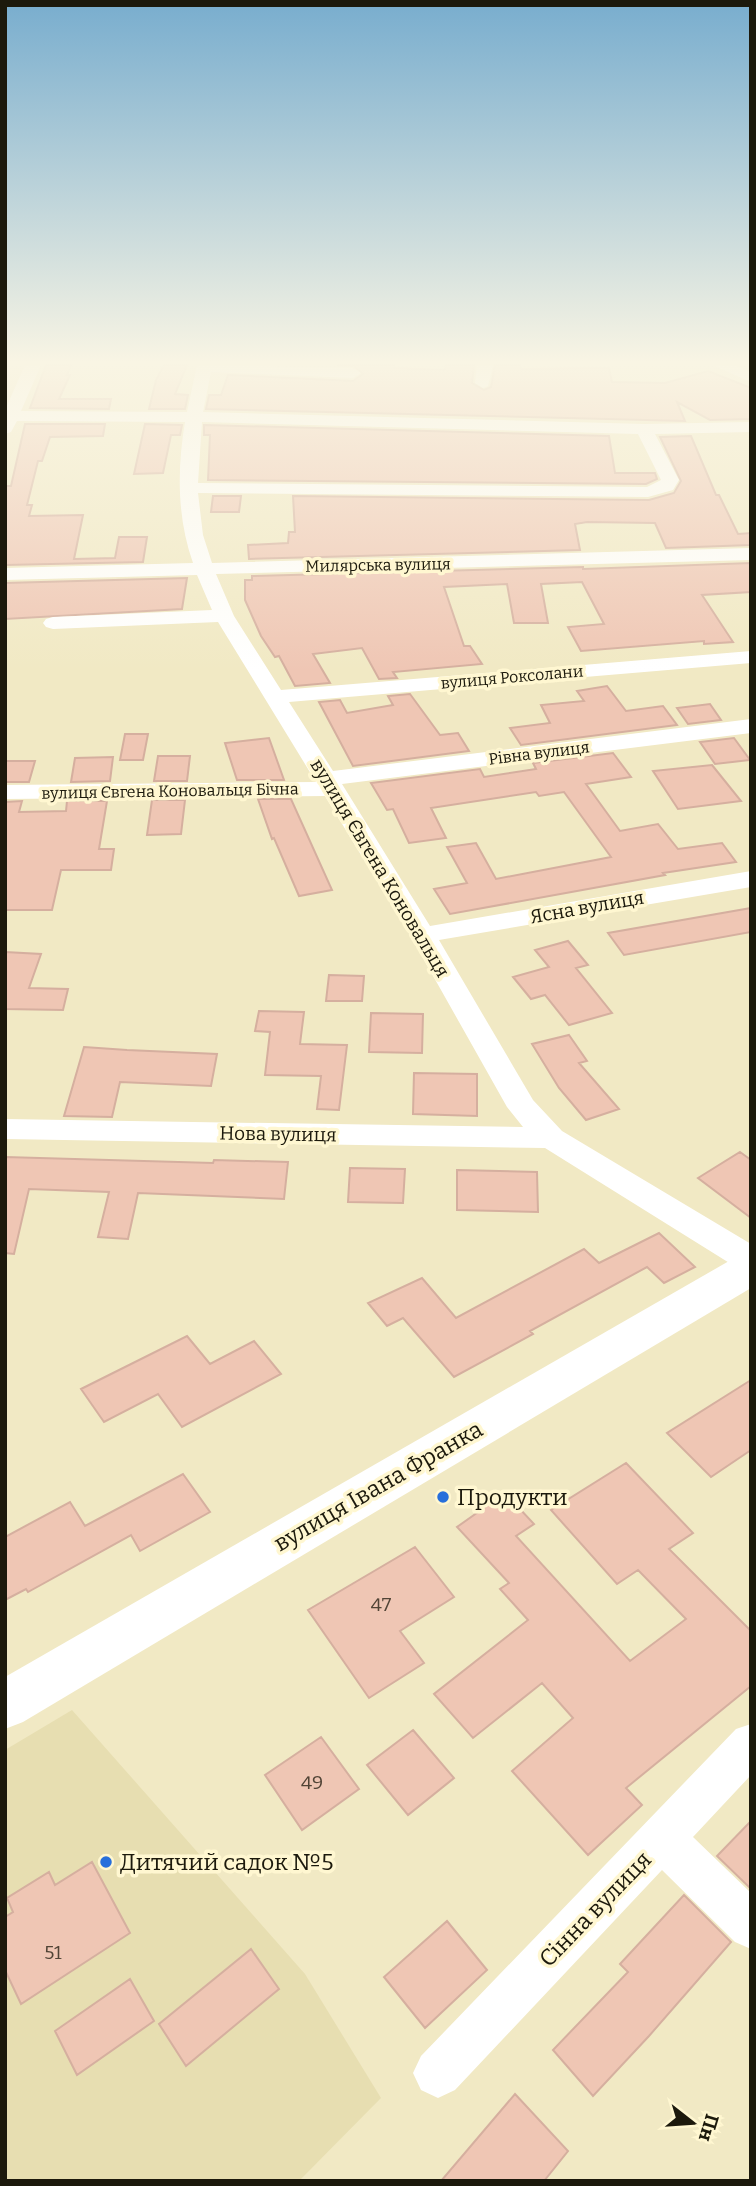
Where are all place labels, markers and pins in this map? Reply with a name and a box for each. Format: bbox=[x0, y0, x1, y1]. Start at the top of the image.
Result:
place label: Продукти bbox=[457, 1483, 567, 1511]
marker: Продукти bbox=[435, 1489, 451, 1505]
place label: Дитячий садок №5 bbox=[120, 1848, 334, 1876]
marker: Дитячий садок №5 bbox=[98, 1854, 114, 1870]

